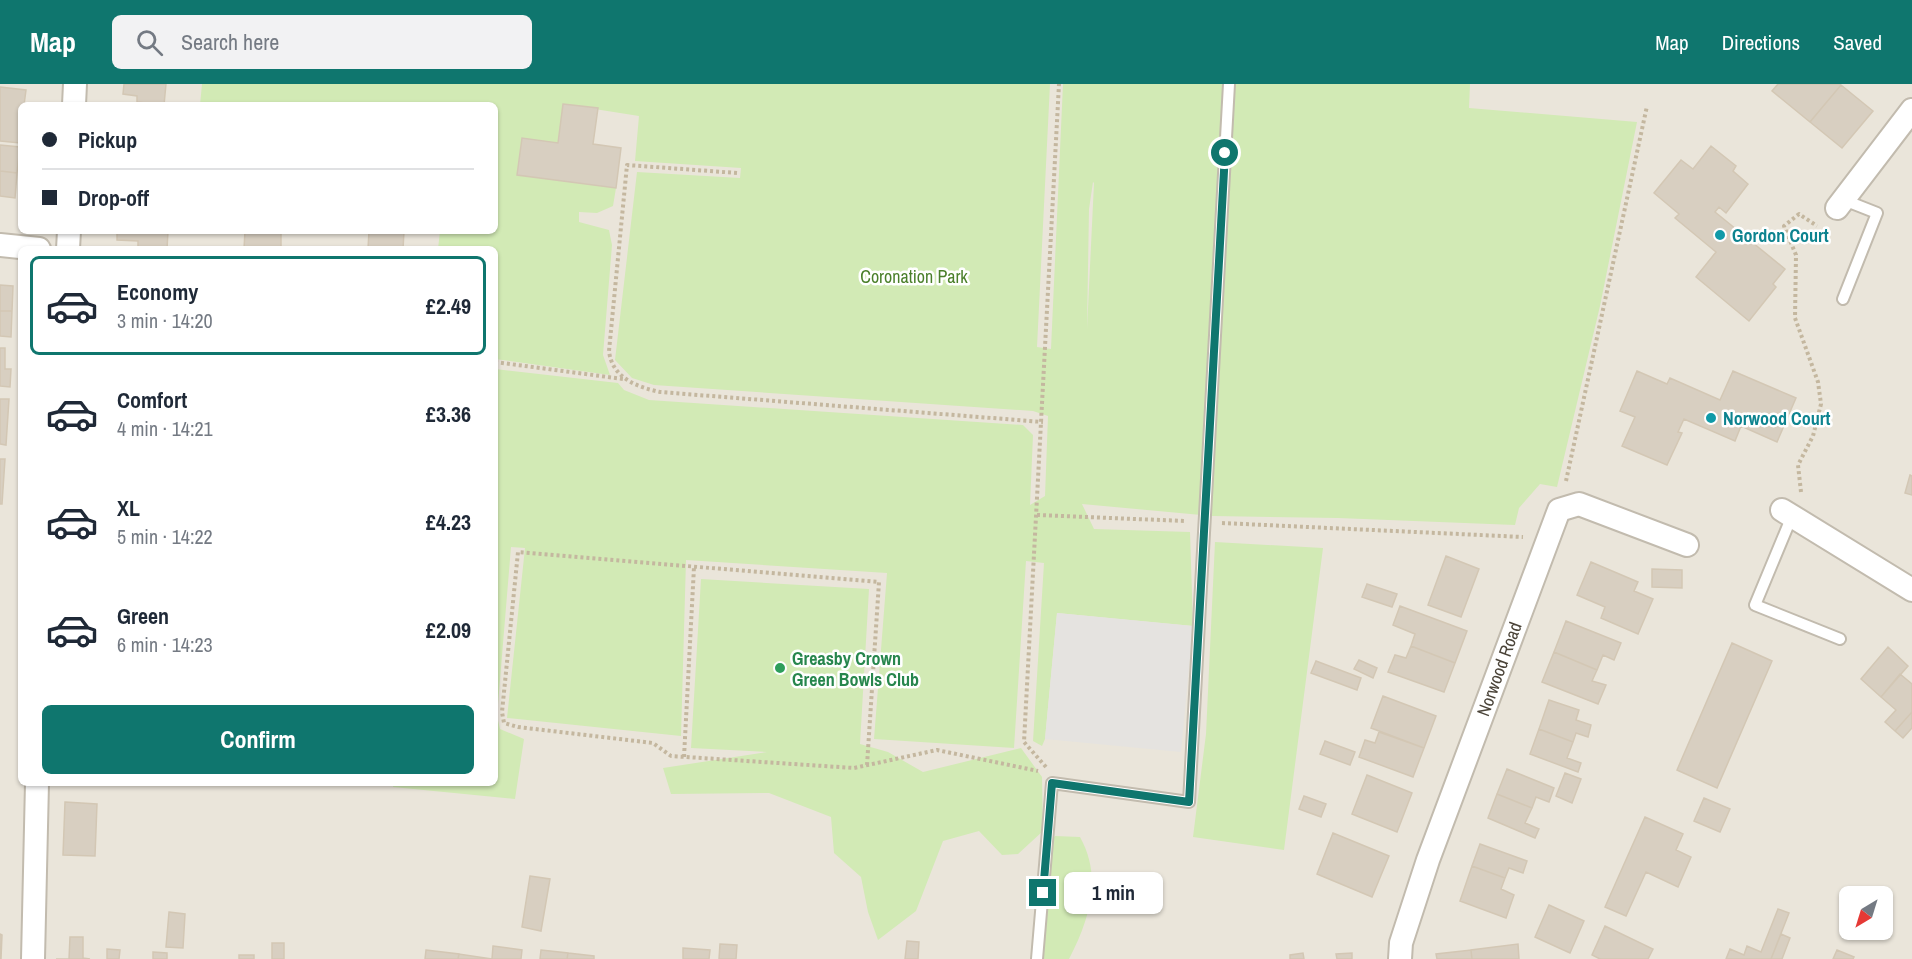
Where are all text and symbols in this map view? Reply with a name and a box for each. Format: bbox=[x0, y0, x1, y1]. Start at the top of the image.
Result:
search box bbox=[112, 15, 532, 69]
text: Map bbox=[30, 23, 76, 61]
icon: search bbox=[133, 26, 166, 59]
text: Search here bbox=[181, 27, 279, 57]
text: Map bbox=[1655, 28, 1689, 57]
text: Directions bbox=[1722, 28, 1800, 57]
text: Saved bbox=[1833, 28, 1882, 57]
text: Pickup bbox=[78, 125, 137, 155]
route start bbox=[1211, 139, 1238, 166]
text: Drop-off bbox=[78, 183, 149, 213]
place label: Gordon Court bbox=[1732, 223, 1829, 248]
marker: Gordon Court bbox=[1713, 228, 1727, 242]
park label: Coronation Park bbox=[860, 264, 968, 289]
text: Economy bbox=[117, 277, 198, 307]
icon: car bbox=[45, 279, 99, 333]
text: £2.49 bbox=[426, 291, 471, 321]
text: 3 min · 14:20 bbox=[117, 307, 213, 334]
text: Comfort bbox=[117, 385, 187, 415]
icon: car bbox=[45, 387, 99, 441]
text: £3.36 bbox=[426, 399, 471, 429]
place label: Norwood Court bbox=[1723, 406, 1830, 431]
marker: Norwood Court bbox=[1704, 411, 1718, 425]
text: 4 min · 14:21 bbox=[117, 415, 213, 442]
text: XL bbox=[117, 493, 140, 523]
icon: car bbox=[45, 495, 99, 549]
text: £4.23 bbox=[426, 507, 471, 537]
text: 5 min · 14:22 bbox=[117, 523, 213, 550]
text: Green bbox=[117, 601, 169, 631]
icon: car bbox=[45, 603, 99, 657]
text: £2.09 bbox=[426, 615, 471, 645]
street label: Norwood Road bbox=[1470, 618, 1528, 720]
text: 6 min · 14:23 bbox=[117, 631, 213, 658]
place label: Greasby Crown Green Bowls Club bbox=[792, 646, 919, 692]
marker: Greasby Crown Green Bowls Club bbox=[773, 661, 787, 675]
button: Confirm bbox=[42, 705, 474, 774]
callout: 1 min bbox=[1064, 872, 1163, 914]
route end bbox=[1029, 879, 1056, 906]
text: 1 min bbox=[1092, 879, 1135, 906]
north arrow bbox=[1839, 886, 1893, 940]
map controls bbox=[1839, 886, 1893, 940]

